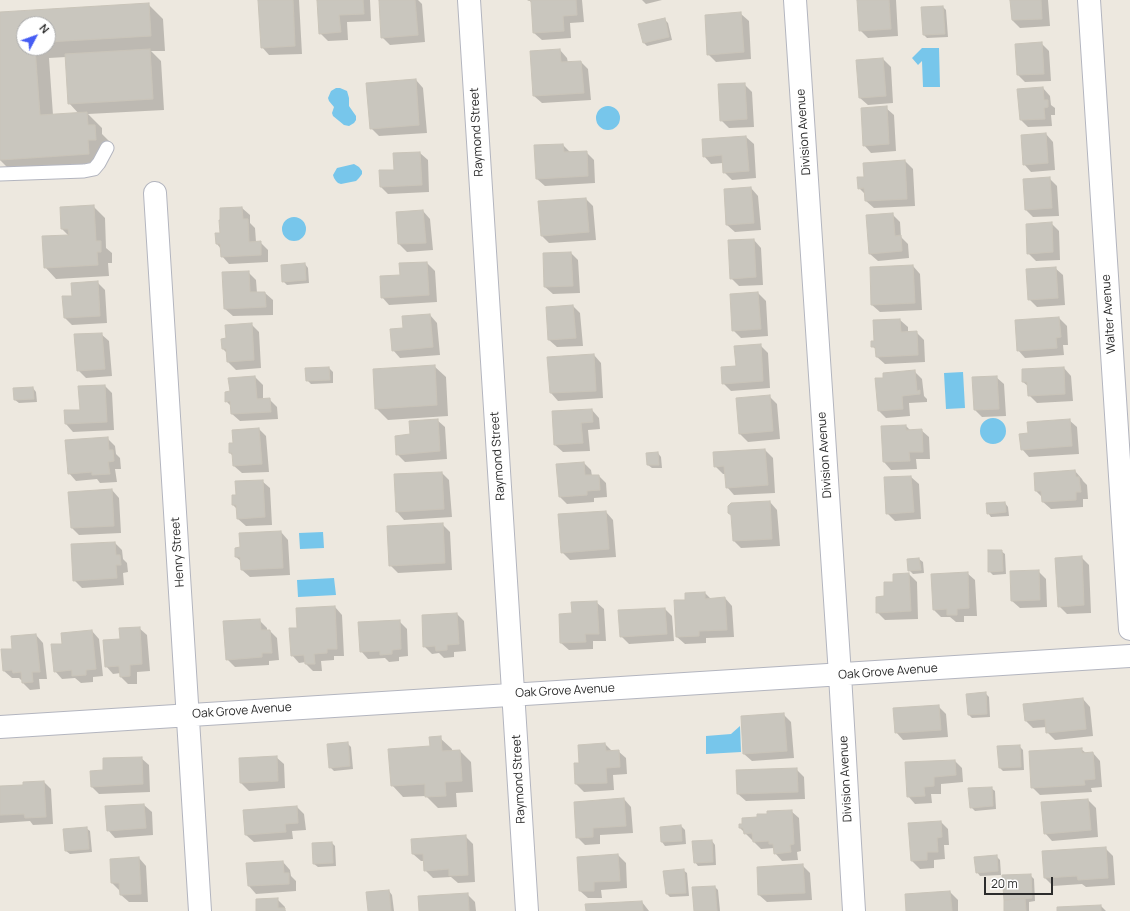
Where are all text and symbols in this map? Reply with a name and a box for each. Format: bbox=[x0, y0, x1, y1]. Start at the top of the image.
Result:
north arrow bbox=[16, 16, 56, 56]
text: N bbox=[36, 21, 53, 36]
street label: Raymond Street bbox=[467, 87, 487, 177]
street label: Division Avenue bbox=[794, 88, 814, 176]
street label: Walter Avenue bbox=[1099, 274, 1119, 354]
street label: Raymond Street bbox=[488, 411, 508, 501]
street label: Division Avenue bbox=[815, 411, 835, 499]
street label: Henry Street bbox=[168, 516, 188, 588]
street label: Oak Grove Avenue bbox=[838, 661, 938, 683]
street label: Oak Grove Avenue bbox=[515, 681, 615, 701]
street label: Oak Grove Avenue bbox=[192, 700, 292, 722]
street label: Raymond Street bbox=[509, 734, 529, 824]
street label: Division Avenue bbox=[837, 735, 855, 823]
scale bar bbox=[986, 869, 1055, 895]
text: 20 m bbox=[991, 875, 1018, 892]

